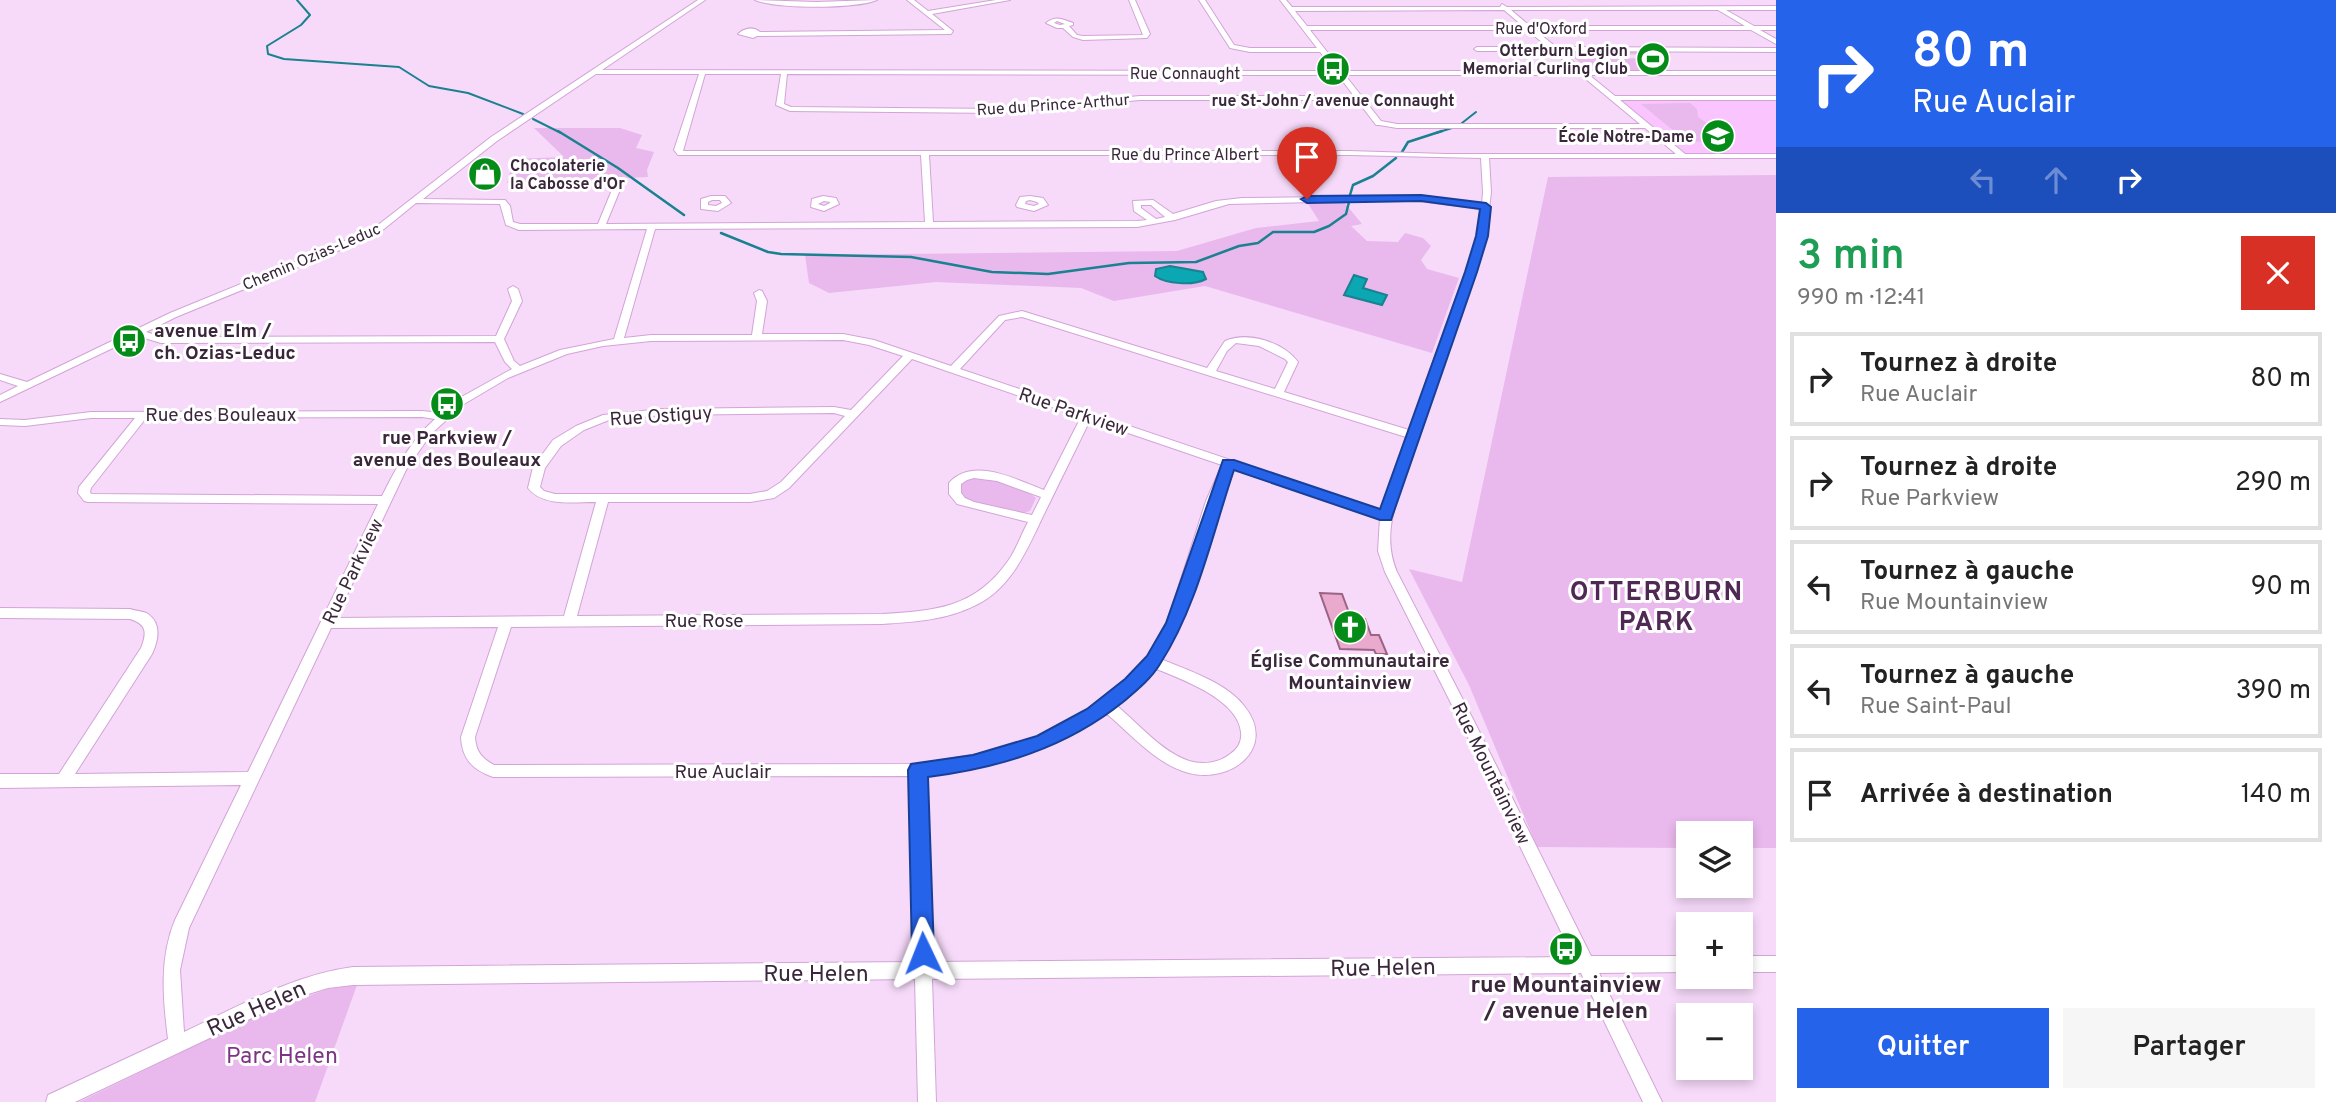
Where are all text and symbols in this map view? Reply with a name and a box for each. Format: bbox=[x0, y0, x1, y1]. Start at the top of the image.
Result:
street label: Rue d'Oxford bbox=[1495, 20, 1587, 40]
text: 80 m bbox=[1912, 23, 2029, 85]
icon: right bbox=[1797, 28, 1888, 119]
sports icon: Otterburn Legion Memorial Curling Club bbox=[1634, 40, 1672, 78]
place label: Otterburn Legion Memorial Curling Club bbox=[1463, 42, 1628, 80]
bus stop icon: rue St-John / avenue Connaught bbox=[1314, 50, 1352, 88]
street label: Rue Connaught bbox=[1130, 65, 1240, 85]
text: Rue Auclair bbox=[1912, 84, 2075, 124]
street label: Rue du Prince-Arthur bbox=[976, 91, 1130, 121]
place label: rue St-John / avenue Connaught bbox=[1211, 92, 1455, 112]
school or university icon: École Notre-Dame bbox=[1699, 117, 1737, 155]
place label: École Notre-Dame bbox=[1558, 126, 1694, 148]
pin bbox=[1277, 127, 1337, 199]
icon: arrive bbox=[1288, 138, 1326, 176]
street label: Rue du Prince Albert bbox=[1111, 146, 1259, 166]
shop icon: Chocolaterie la Cabosse d'Or bbox=[466, 155, 504, 193]
place label: Chocolaterie la Cabosse d'Or bbox=[510, 157, 625, 195]
icon: left bbox=[1964, 161, 2002, 199]
icon: ahead bbox=[2037, 161, 2075, 199]
icon: right bbox=[2110, 161, 2148, 199]
street label: Chemin Ozias-Leduc bbox=[240, 220, 384, 296]
text: 3 min bbox=[1797, 231, 1905, 284]
button: close bbox=[2241, 236, 2315, 310]
text: 990 m · 12:41 bbox=[1797, 284, 1925, 313]
place label: avenue Elm / ch. Ozias-Leduc bbox=[154, 320, 296, 366]
bus stop icon: avenue Elm / ch. Ozias-Leduc bbox=[110, 322, 148, 360]
text: Tournez à droite bbox=[1860, 348, 2057, 381]
icon: right bbox=[1801, 360, 1839, 398]
text: 80 m bbox=[2251, 363, 2311, 396]
text: Rue Auclair bbox=[1860, 381, 1977, 410]
street label: Rue Parkview bbox=[1015, 383, 1132, 443]
bus stop icon: rue Parkview / avenue des Bouleaux bbox=[428, 385, 466, 423]
street label: Rue Ostiguy bbox=[609, 401, 713, 433]
street label: Rue des Bouleaux bbox=[145, 404, 297, 428]
place label: rue Parkview / avenue des Bouleaux bbox=[353, 427, 541, 473]
text: Tournez à droite bbox=[1860, 452, 2057, 485]
icon: right bbox=[1801, 464, 1839, 502]
text: 290 m bbox=[2235, 467, 2311, 500]
text: Rue Parkview bbox=[1860, 485, 1999, 514]
street label: Rue Parkview bbox=[318, 515, 390, 629]
text: Tournez à gauche bbox=[1860, 556, 2074, 589]
icon: left bbox=[1801, 568, 1839, 606]
text: 90 m bbox=[2251, 571, 2311, 604]
district label: OTTERBURN PARK bbox=[1570, 577, 1744, 640]
text: Rue Mountainview bbox=[1860, 589, 2048, 618]
church icon: Église Communautaire Mountainview bbox=[1331, 608, 1369, 646]
street label: Rue Rose bbox=[664, 610, 744, 634]
place label: Église Communautaire Mountainview bbox=[1250, 649, 1450, 696]
text: Tournez à gauche bbox=[1860, 660, 2074, 693]
icon: left bbox=[1801, 672, 1839, 710]
text: 390 m bbox=[2236, 675, 2311, 708]
text: Rue Saint-Paul bbox=[1860, 693, 2012, 722]
street label: Rue Mountainview bbox=[1445, 699, 1535, 849]
street label: Rue Auclair bbox=[675, 761, 772, 785]
icon: arrive bbox=[1801, 776, 1839, 814]
text: Arrivée à destination bbox=[1860, 779, 2113, 812]
text: 140 m bbox=[2241, 779, 2311, 812]
map controls bbox=[1676, 821, 1753, 1080]
button: layers bbox=[1676, 821, 1753, 898]
button: + bbox=[1676, 912, 1753, 989]
position arrow bbox=[886, 916, 960, 990]
bus stop icon: rue Mountainview / avenue Helen bbox=[1547, 930, 1585, 968]
street label: Rue Helen bbox=[1330, 954, 1436, 985]
street label: Rue Helen bbox=[763, 961, 869, 990]
place label: rue Mountainview / avenue Helen bbox=[1470, 972, 1662, 1027]
street label: Rue Helen bbox=[203, 976, 311, 1045]
button: − bbox=[1676, 1003, 1753, 1080]
button: Quitter bbox=[1797, 1008, 2049, 1088]
button: Partager bbox=[2063, 1008, 2315, 1088]
park label: Parc Helen bbox=[226, 1043, 338, 1072]

